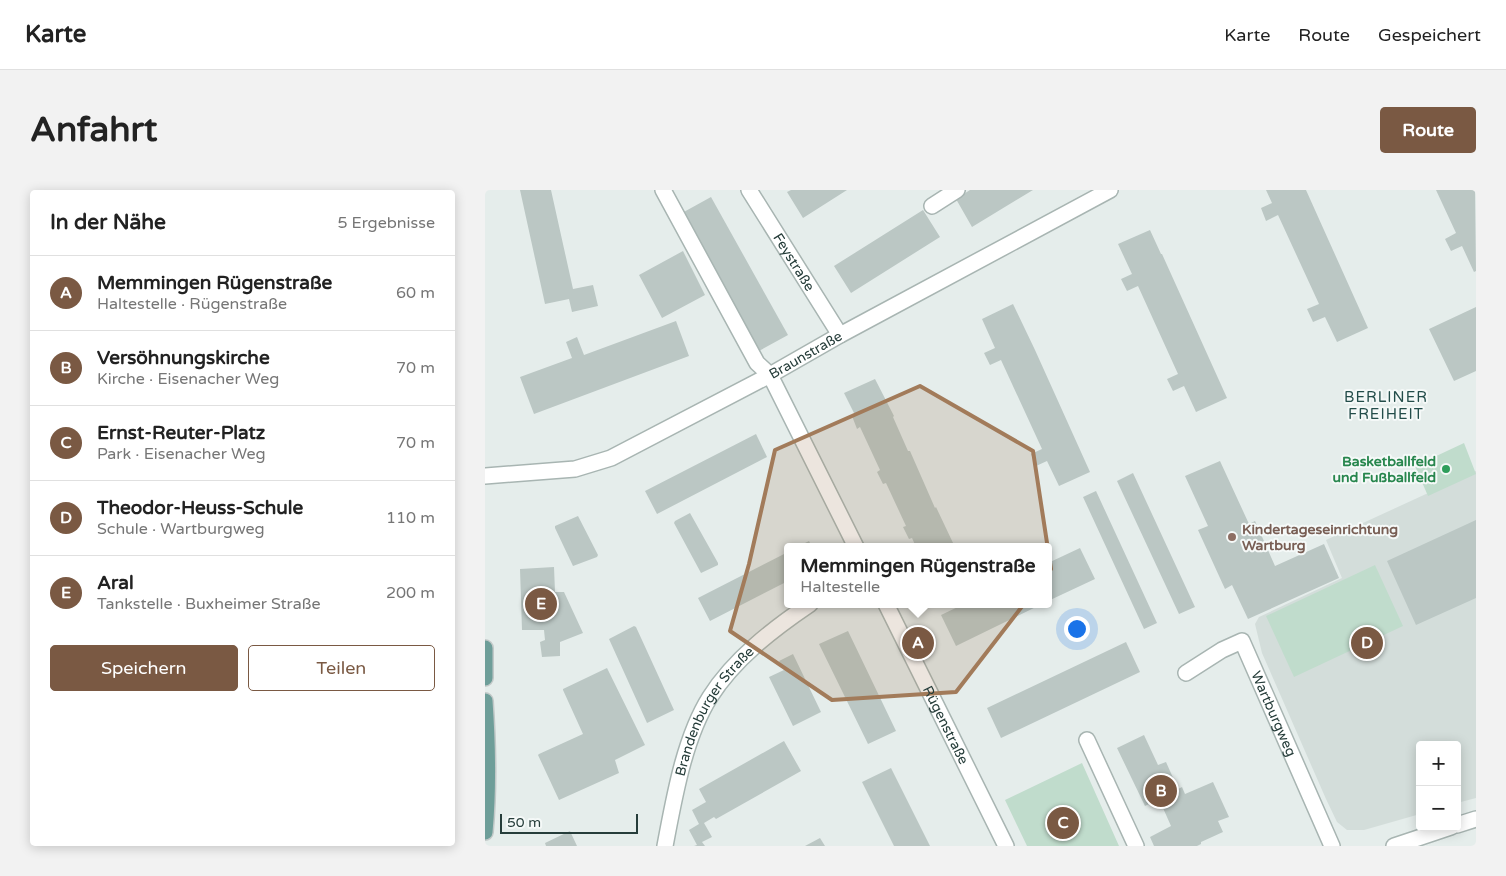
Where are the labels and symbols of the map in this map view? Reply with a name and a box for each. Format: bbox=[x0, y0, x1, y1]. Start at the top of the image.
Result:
street label: Feystraße bbox=[770, 230, 819, 294]
street label: Braunstraße bbox=[766, 327, 845, 382]
district label: BERLINER FREIHEIT bbox=[1344, 388, 1428, 423]
place label: Basketballfeld und Fußballfeld bbox=[1333, 453, 1436, 486]
marker: Basketballfeld und Fußballfeld bbox=[1440, 463, 1452, 475]
place label: Kindertageseinrichtung Wartburg bbox=[1242, 521, 1398, 554]
marker: Kindertageseinrichtung Wartburg bbox=[1226, 531, 1238, 543]
pin: E bbox=[525, 585, 557, 623]
your location bbox=[1064, 616, 1090, 642]
pin: A bbox=[902, 624, 934, 662]
pin: D bbox=[1351, 624, 1383, 662]
street label: Brandenburger Straße bbox=[671, 643, 757, 778]
street label: Wartburgweg bbox=[1248, 668, 1300, 759]
street label: Rügenstraße bbox=[919, 683, 973, 767]
pin: B bbox=[1145, 772, 1177, 810]
pin: C bbox=[1047, 804, 1079, 842]
scale bar bbox=[500, 811, 637, 834]

